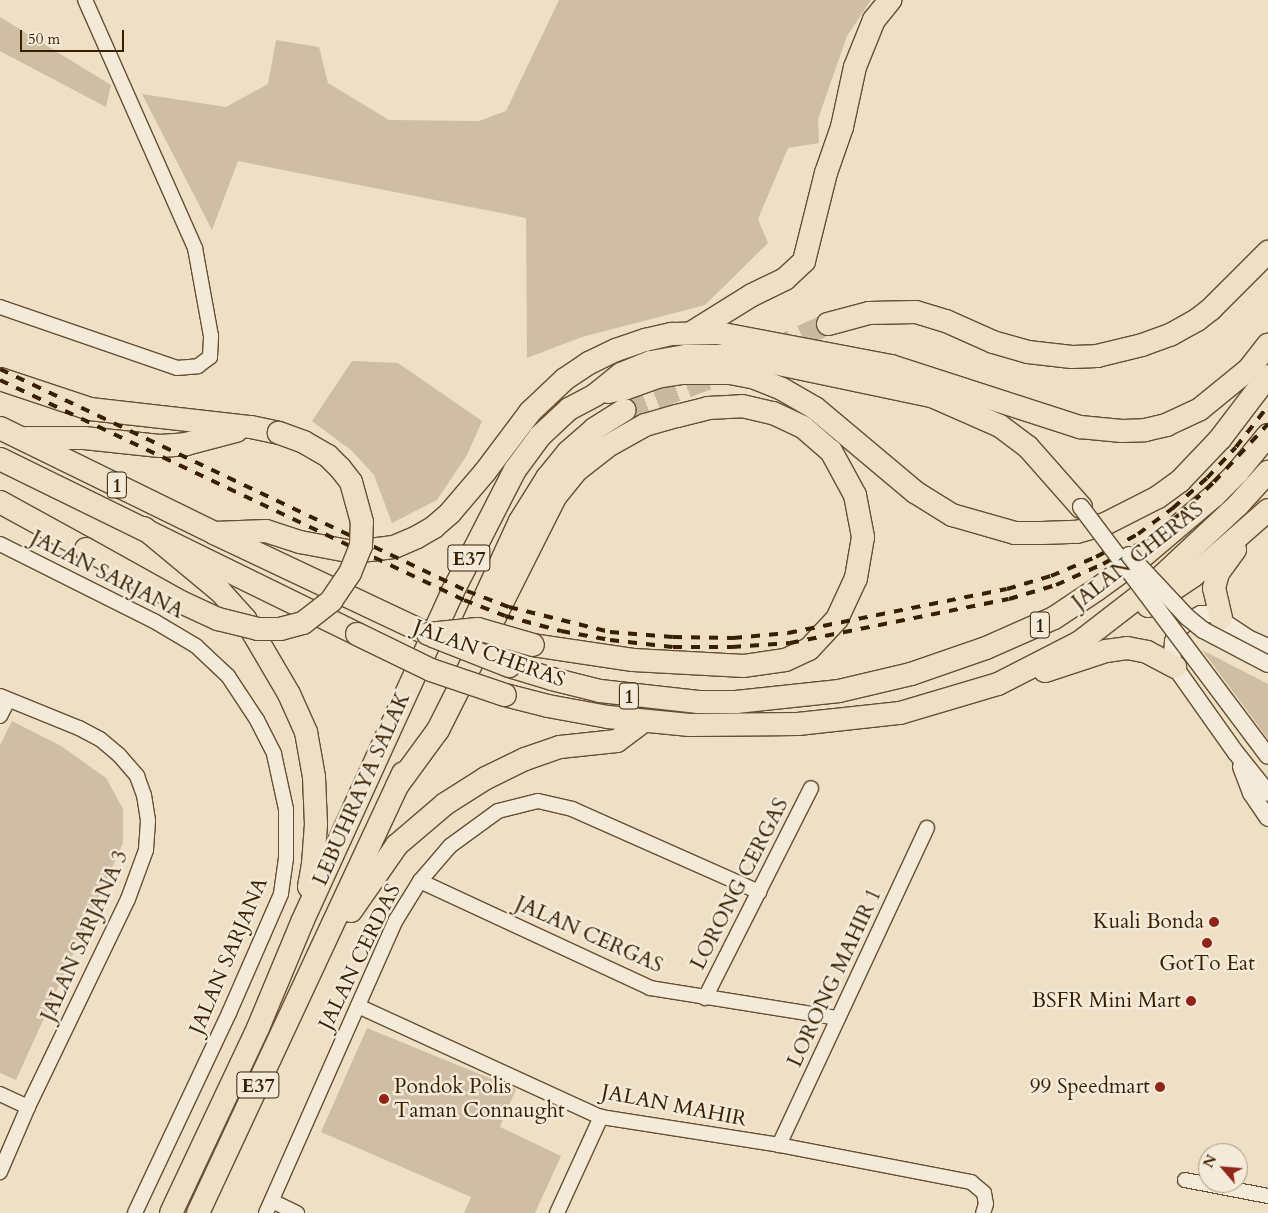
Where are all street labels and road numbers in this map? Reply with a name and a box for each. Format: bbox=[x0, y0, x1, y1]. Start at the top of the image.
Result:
road number: 1 bbox=[106, 468, 128, 502]
street label: JALAN CHERAS bbox=[1067, 497, 1209, 615]
street label: JALAN SARJANA bbox=[26, 526, 188, 624]
road number: E37 bbox=[446, 540, 492, 576]
road number: 1 bbox=[1029, 608, 1051, 642]
street label: JALAN CHERAS bbox=[410, 615, 568, 693]
road number: 1 bbox=[618, 678, 640, 714]
street label: LEBUHRAYA SALAK bbox=[308, 688, 416, 890]
street label: LORONG CERGAS bbox=[686, 794, 794, 974]
street label: JALAN SARJANA 3 bbox=[36, 847, 134, 1025]
street label: JALAN SARJANA bbox=[185, 874, 273, 1038]
street label: JALAN CERDAS bbox=[314, 880, 406, 1034]
street label: LORONG MAHIR 1 bbox=[783, 885, 887, 1071]
street label: JALAN CERGAS bbox=[511, 891, 667, 979]
road number: E37 bbox=[236, 1068, 280, 1102]
street label: JALAN MAHIR bbox=[599, 1080, 749, 1132]

